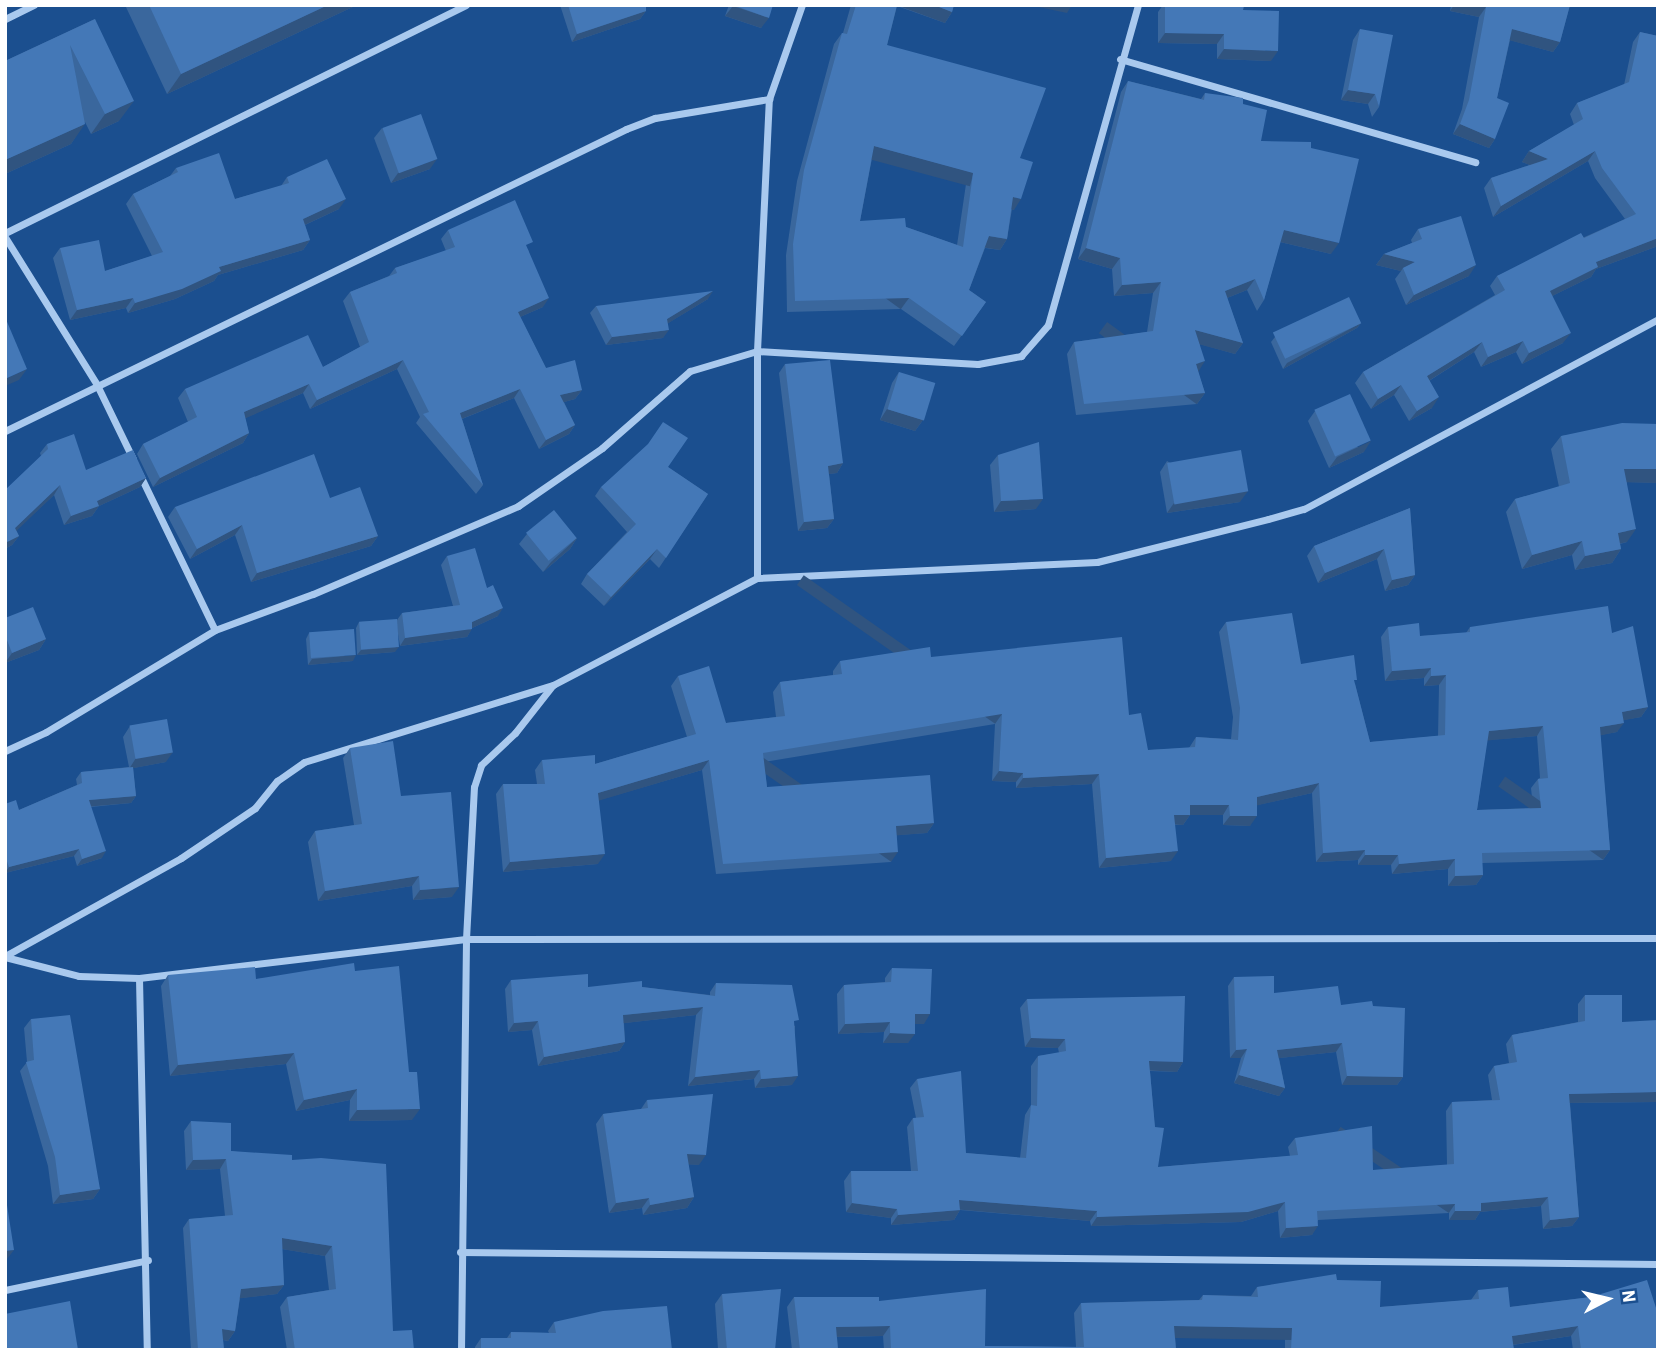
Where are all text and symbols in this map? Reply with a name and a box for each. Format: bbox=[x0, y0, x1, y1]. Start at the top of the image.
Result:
north arrow bbox=[1572, 1264, 1642, 1334]
text: N bbox=[1614, 1288, 1643, 1304]

